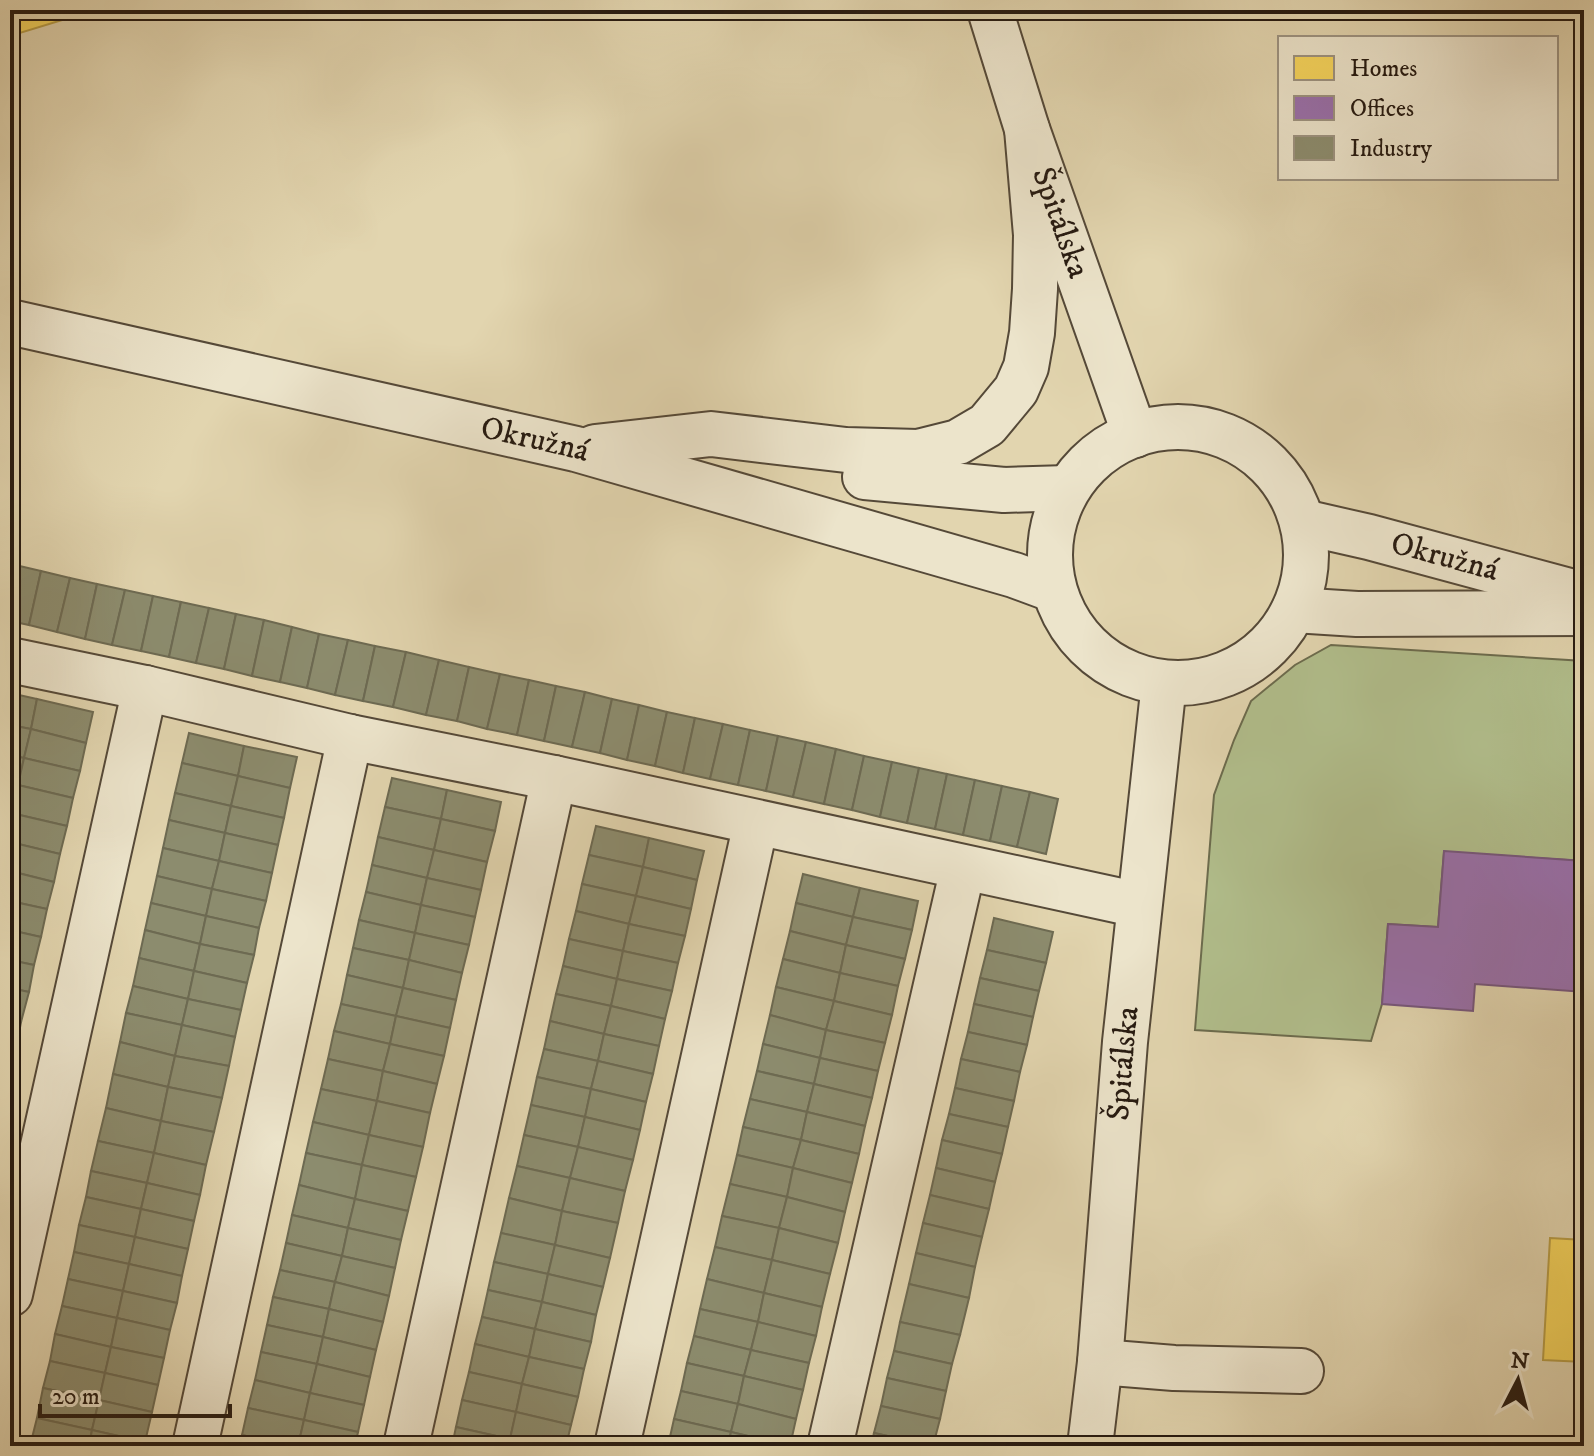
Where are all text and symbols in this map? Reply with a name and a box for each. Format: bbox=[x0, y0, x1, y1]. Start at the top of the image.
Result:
legend bbox=[1278, 36, 1558, 180]
text: Homes bbox=[1350, 54, 1417, 84]
text: Offices bbox=[1350, 94, 1414, 124]
text: Industry bbox=[1350, 134, 1433, 164]
street label: Špitálska bbox=[1022, 162, 1098, 284]
street label: Okružná bbox=[477, 408, 594, 472]
street label: Okružná bbox=[1386, 524, 1503, 591]
street label: Špitálska bbox=[1099, 1004, 1149, 1122]
north arrow bbox=[1478, 1340, 1558, 1420]
text: N bbox=[1510, 1347, 1530, 1376]
scale bar bbox=[40, 1368, 230, 1418]
text: 20 m bbox=[52, 1382, 100, 1412]

